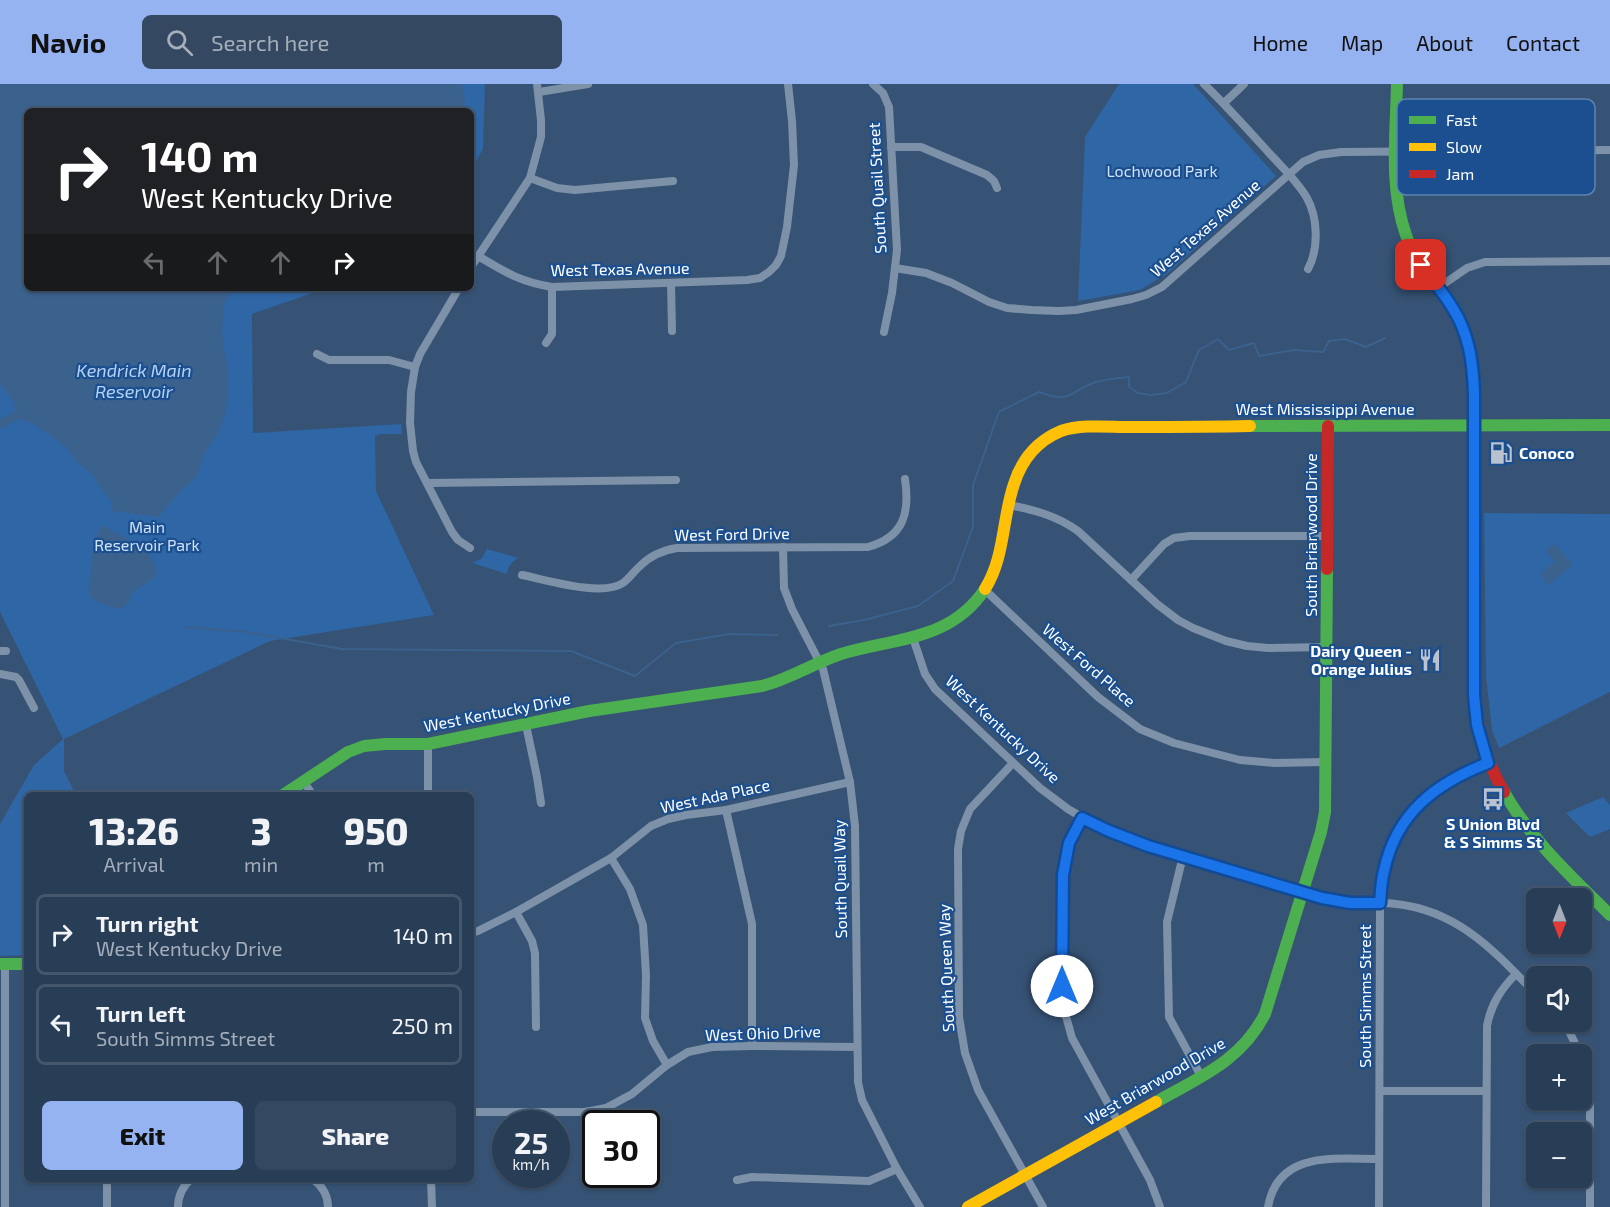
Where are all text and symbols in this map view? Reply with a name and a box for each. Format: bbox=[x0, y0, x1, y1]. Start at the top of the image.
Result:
search box bbox=[142, 15, 562, 69]
text: Navio bbox=[30, 25, 106, 59]
icon: search bbox=[163, 26, 196, 59]
text: Search here bbox=[211, 29, 329, 55]
text: Home bbox=[1252, 30, 1308, 55]
text: Map bbox=[1341, 30, 1383, 55]
text: About bbox=[1416, 30, 1473, 55]
text: Contact bbox=[1506, 30, 1580, 55]
legend bbox=[1397, 99, 1595, 195]
text: Fast bbox=[1446, 110, 1477, 129]
street label: South Quail Street bbox=[864, 122, 890, 254]
text: 140 m bbox=[141, 130, 258, 180]
icon: right bbox=[42, 132, 120, 210]
text: Slow bbox=[1446, 137, 1482, 156]
park label: Lochwood Park bbox=[1106, 161, 1218, 180]
text: Jam bbox=[1446, 164, 1474, 183]
street label: West Texas Avenue bbox=[1146, 175, 1263, 280]
text: West Kentucky Drive bbox=[141, 181, 393, 213]
pin bbox=[1395, 239, 1446, 290]
icon: left bbox=[138, 246, 171, 279]
icon: ahead bbox=[201, 246, 234, 279]
icon: ahead bbox=[264, 246, 297, 279]
icon: right bbox=[327, 246, 360, 279]
icon: arrive bbox=[1404, 248, 1437, 281]
street label: West Texas Avenue bbox=[550, 258, 690, 279]
water label: Kendrick Main Reservoir bbox=[76, 359, 192, 402]
street label: West Mississippi Avenue bbox=[1235, 399, 1415, 418]
fuel station icon: Conoco bbox=[1488, 440, 1514, 466]
place label: Conoco bbox=[1519, 443, 1574, 462]
street label: South Briarwood Drive bbox=[1301, 453, 1320, 617]
park label: Main Reservoir Park bbox=[94, 517, 200, 554]
street label: West Ford Drive bbox=[674, 523, 790, 544]
street label: West Ford Place bbox=[1039, 619, 1140, 710]
place label: Dairy Queen - Orange Julius bbox=[1310, 641, 1412, 678]
restaurant icon: Dairy Queen - Orange Julius bbox=[1417, 647, 1443, 673]
street label: West Kentucky Drive bbox=[942, 671, 1064, 786]
street label: West Kentucky Drive bbox=[422, 688, 572, 735]
street label: West Ada Place bbox=[658, 775, 771, 816]
bus stop icon: S Union Blvd & S Simms St bbox=[1480, 786, 1506, 812]
text: 13:26 bbox=[89, 809, 179, 852]
text: 3 bbox=[251, 809, 271, 852]
text: 950 bbox=[344, 809, 409, 852]
place label: S Union Blvd & S Simms St bbox=[1444, 814, 1543, 851]
street label: South Quail Way bbox=[829, 819, 851, 938]
text: Arrival bbox=[104, 852, 164, 876]
text: min bbox=[244, 852, 278, 876]
text: m bbox=[367, 852, 385, 876]
north arrow bbox=[1526, 888, 1592, 954]
map controls bbox=[1526, 888, 1592, 1188]
street label: South Queen Way bbox=[934, 903, 958, 1032]
text: Turn right bbox=[96, 910, 198, 936]
icon: right bbox=[45, 918, 78, 951]
text: 140 m bbox=[393, 922, 453, 948]
street label: South Simms Street bbox=[1355, 924, 1374, 1068]
text: West Kentucky Drive bbox=[96, 936, 283, 960]
position arrow bbox=[1030, 954, 1094, 1018]
button: sound bbox=[1526, 966, 1592, 1032]
text: Turn left bbox=[96, 1000, 185, 1026]
icon: left bbox=[45, 1008, 78, 1041]
text: 250 m bbox=[391, 1012, 453, 1038]
street label: West Ohio Drive bbox=[705, 1021, 821, 1044]
text: South Simms Street bbox=[96, 1026, 275, 1050]
street label: West Briarwood Drive bbox=[1081, 1033, 1228, 1128]
button: + bbox=[1526, 1044, 1592, 1110]
button: Exit bbox=[42, 1101, 243, 1170]
button: Share bbox=[255, 1101, 456, 1170]
speed limit sign: 30 bbox=[582, 1110, 660, 1188]
button: − bbox=[1526, 1122, 1592, 1188]
text: 25 bbox=[514, 1124, 548, 1160]
text: km/h bbox=[512, 1155, 550, 1173]

